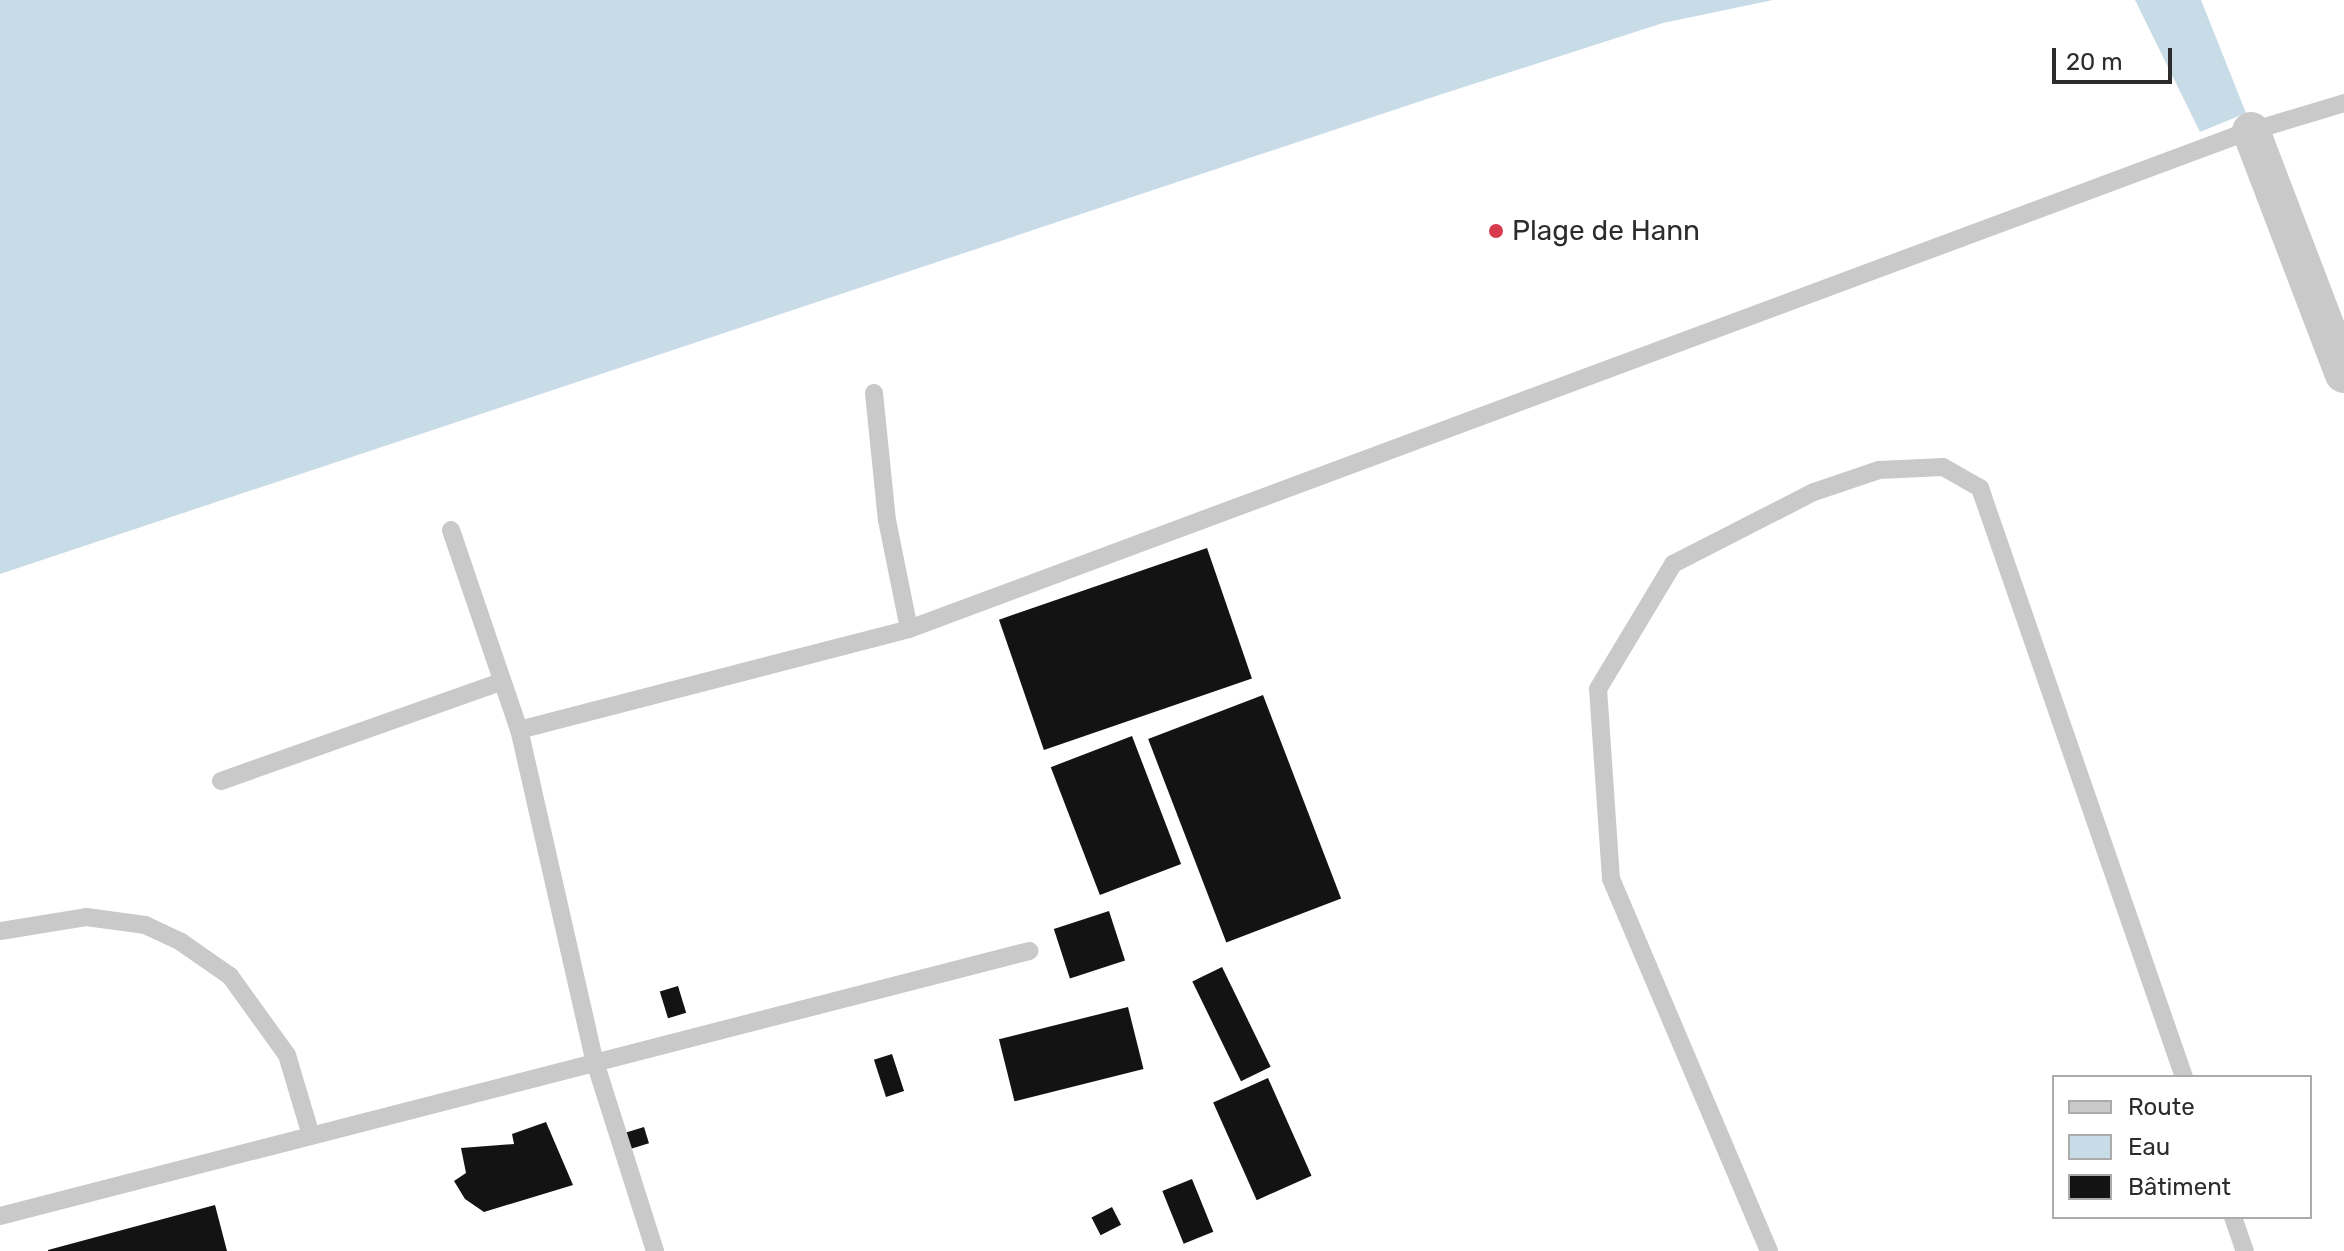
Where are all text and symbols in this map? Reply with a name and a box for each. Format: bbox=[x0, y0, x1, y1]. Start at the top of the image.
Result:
scale bar bbox=[2056, 32, 2176, 82]
text: 20 m bbox=[2066, 48, 2123, 76]
place label: Plage de Hann bbox=[1512, 214, 1700, 248]
marker: Plage de Hann bbox=[1487, 222, 1505, 240]
legend bbox=[2052, 1075, 2312, 1219]
text: Route bbox=[2128, 1093, 2195, 1121]
text: Eau bbox=[2128, 1133, 2170, 1161]
text: Bâtiment bbox=[2128, 1173, 2231, 1201]

